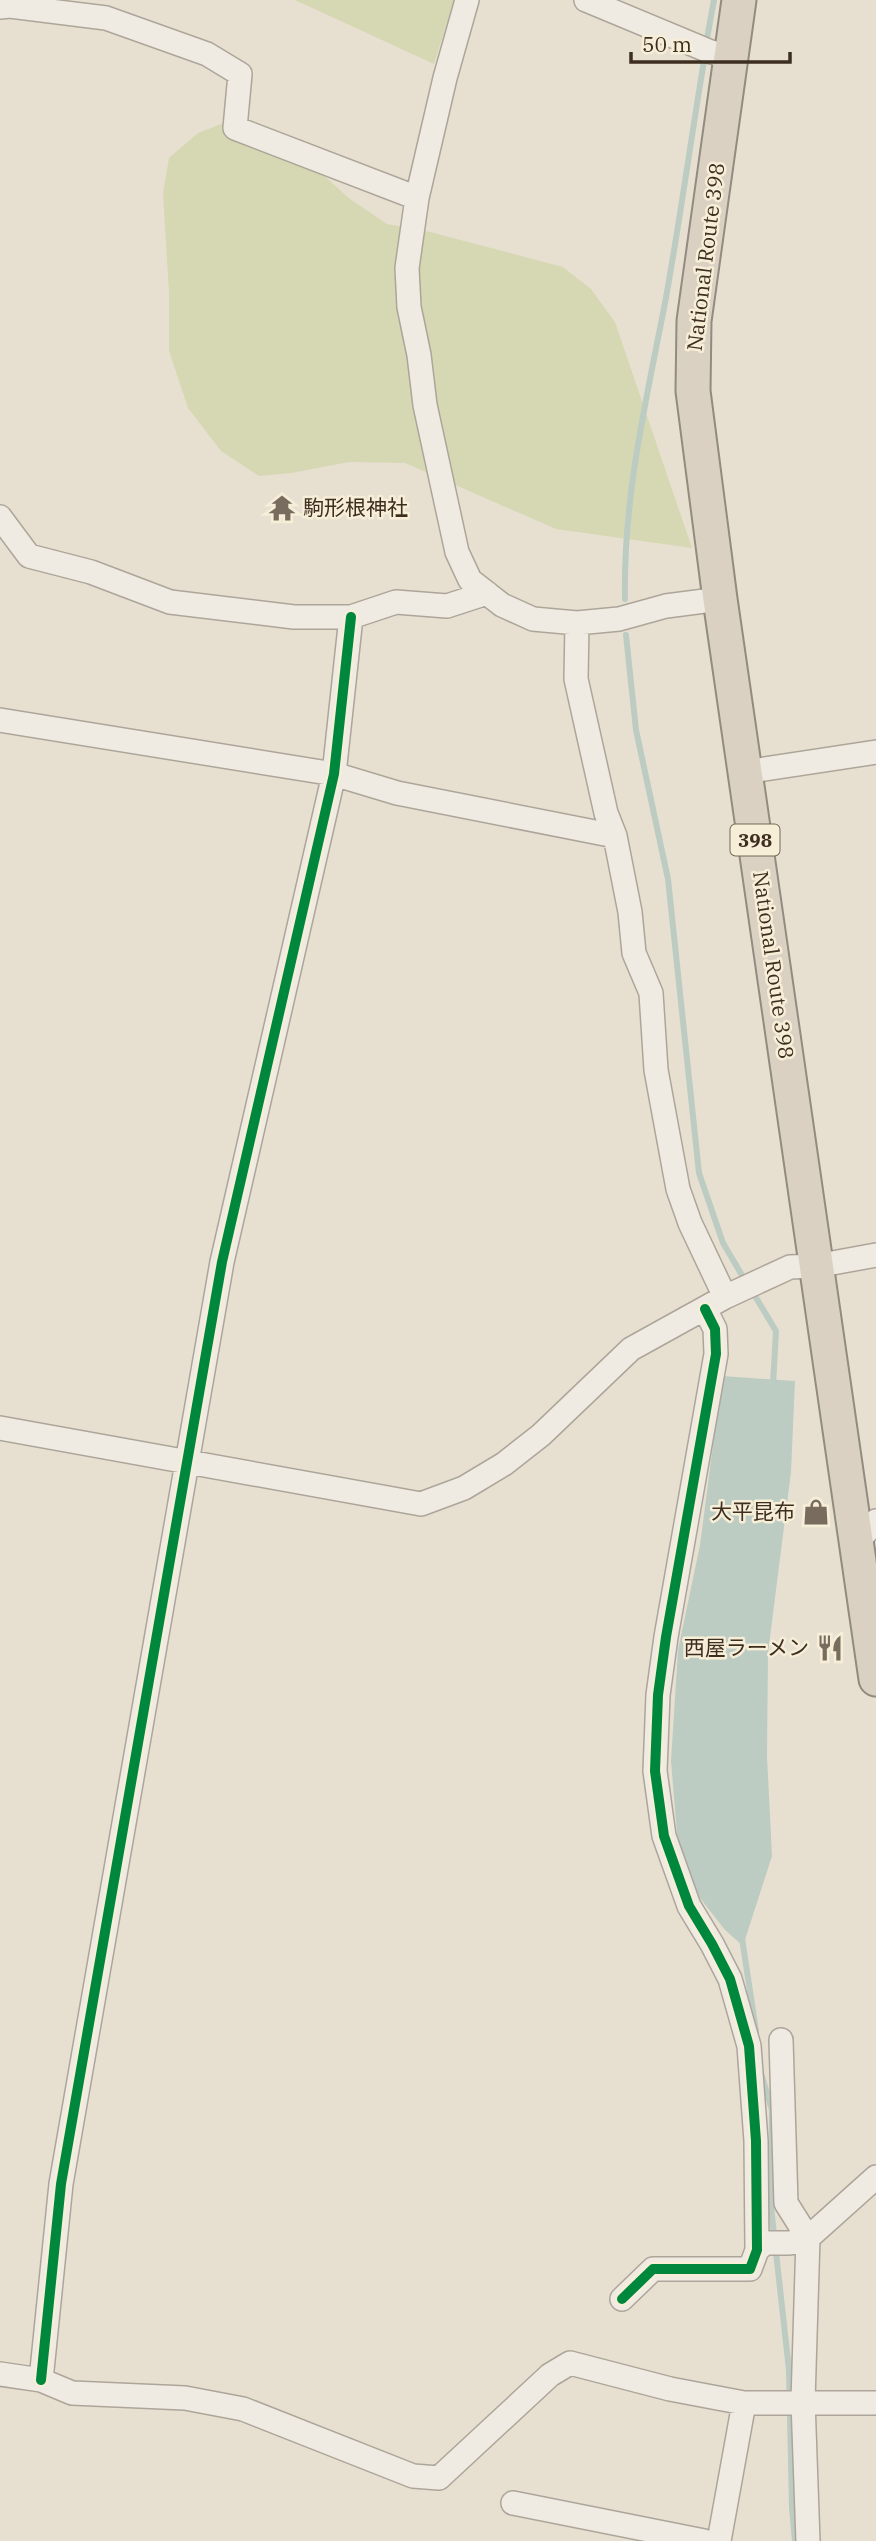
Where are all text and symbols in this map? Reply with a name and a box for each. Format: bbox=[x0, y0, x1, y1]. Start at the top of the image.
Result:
scale bar bbox=[631, 21, 790, 65]
text: 50 m bbox=[642, 30, 692, 58]
street label: National Route 398 bbox=[680, 161, 730, 353]
temple icon: 駒形根神社 bbox=[267, 493, 297, 523]
place label: 駒形根神社 bbox=[303, 493, 408, 521]
road number: 398 bbox=[730, 824, 780, 856]
street label: National Route 398 bbox=[747, 869, 801, 1061]
place label: 大平昆布 bbox=[711, 1497, 795, 1525]
shop icon: 大平昆布 bbox=[801, 1497, 831, 1527]
place label: 西屋ラーメン bbox=[684, 1633, 809, 1661]
restaurant icon: 西屋ラーメン bbox=[815, 1633, 845, 1663]

